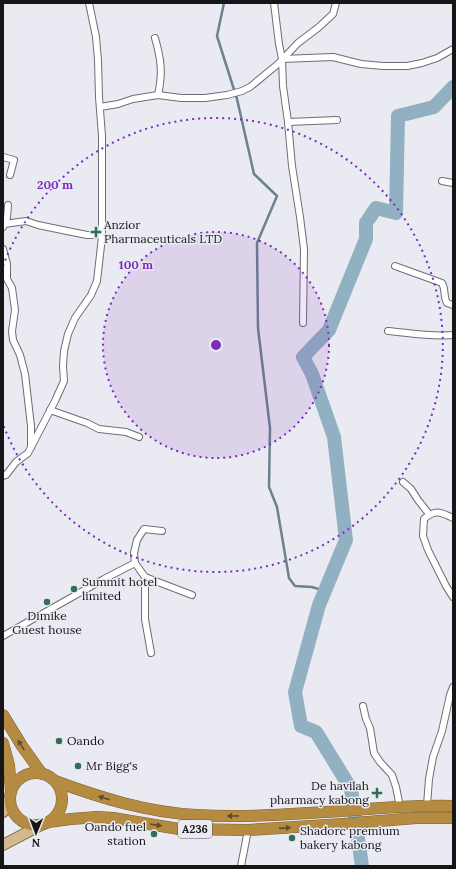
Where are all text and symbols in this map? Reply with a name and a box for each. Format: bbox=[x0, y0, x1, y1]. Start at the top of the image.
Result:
text: 200 m bbox=[37, 177, 73, 192]
place label: Anzior Pharmaceuticals LTD bbox=[103, 217, 222, 246]
marker: Anzior Pharmaceuticals LTD bbox=[91, 227, 101, 237]
text: 100 m bbox=[119, 257, 153, 272]
centre of rings bbox=[209, 338, 223, 352]
place label: Summit hotel limited bbox=[82, 574, 157, 603]
marker: Summit hotel limited bbox=[69, 584, 79, 594]
marker: Dimike Guest house bbox=[42, 597, 52, 607]
place label: Dimike Guest house bbox=[12, 608, 82, 637]
place label: Oando bbox=[67, 733, 104, 748]
marker: Oando bbox=[54, 736, 64, 746]
one-way arrow bbox=[18, 739, 25, 751]
place label: Mr Bigg's bbox=[86, 758, 138, 773]
marker: Mr Bigg's bbox=[73, 761, 83, 771]
place label: De havilah pharmacy kabong bbox=[270, 778, 369, 807]
marker: De havilah pharmacy kabong bbox=[372, 788, 382, 798]
one-way arrow bbox=[98, 795, 110, 801]
north arrow bbox=[16, 813, 56, 853]
one-way arrow bbox=[226, 813, 239, 819]
place label: Oando fuel station bbox=[85, 819, 146, 848]
road number: A236 bbox=[178, 820, 212, 838]
one-way arrow bbox=[150, 822, 162, 828]
place label: Shadorc premium bakery kabong bbox=[300, 823, 400, 852]
one-way arrow bbox=[279, 825, 291, 832]
marker: Oando fuel station bbox=[149, 829, 159, 839]
marker: Shadorc premium bakery kabong bbox=[287, 833, 297, 843]
text: N bbox=[31, 836, 40, 850]

